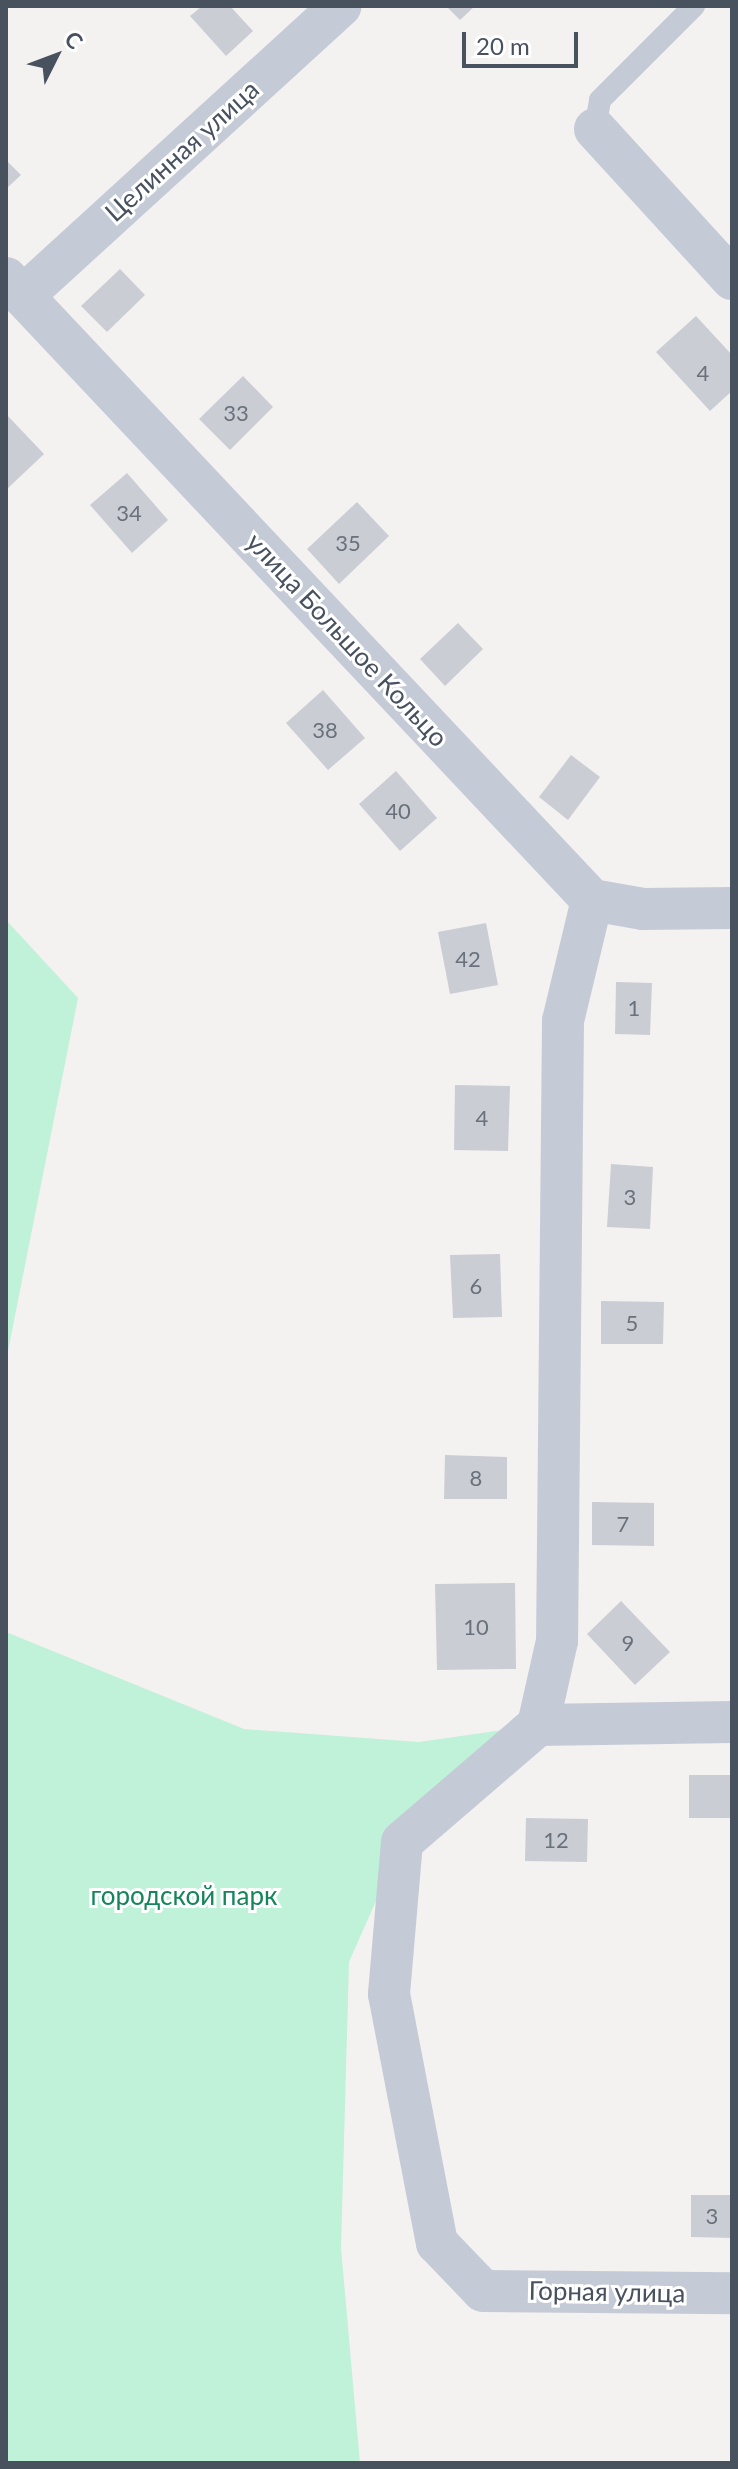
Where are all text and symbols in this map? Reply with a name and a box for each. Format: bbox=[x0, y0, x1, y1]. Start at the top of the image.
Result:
north arrow bbox=[16, 16, 96, 96]
scale bar bbox=[466, 16, 582, 66]
text: С bbox=[59, 25, 89, 54]
text: 20 m bbox=[476, 31, 530, 60]
street label: Целинная улица bbox=[99, 74, 265, 228]
house number: 4 bbox=[697, 360, 709, 386]
house number: 33 bbox=[223, 400, 249, 426]
house number: 34 bbox=[116, 500, 142, 526]
street label: улица Большое Кольцо bbox=[240, 527, 454, 753]
house number: 35 bbox=[335, 530, 361, 556]
house number: 38 bbox=[312, 717, 338, 743]
house number: 40 bbox=[385, 798, 411, 824]
house number: 42 bbox=[455, 946, 481, 972]
house number: 1 bbox=[628, 995, 640, 1021]
house number: 4 bbox=[476, 1105, 488, 1131]
house number: 3 bbox=[624, 1184, 636, 1210]
house number: 6 bbox=[470, 1273, 482, 1299]
house number: 5 bbox=[626, 1310, 638, 1336]
house number: 8 bbox=[470, 1465, 482, 1491]
house number: 7 bbox=[617, 1511, 629, 1537]
house number: 10 bbox=[463, 1614, 489, 1640]
house number: 9 bbox=[622, 1630, 634, 1656]
house number: 12 bbox=[543, 1827, 569, 1853]
park label: городской парк bbox=[91, 1880, 277, 1912]
house number: 3 bbox=[706, 2203, 718, 2229]
street label: Горная улица bbox=[528, 2275, 686, 2309]

